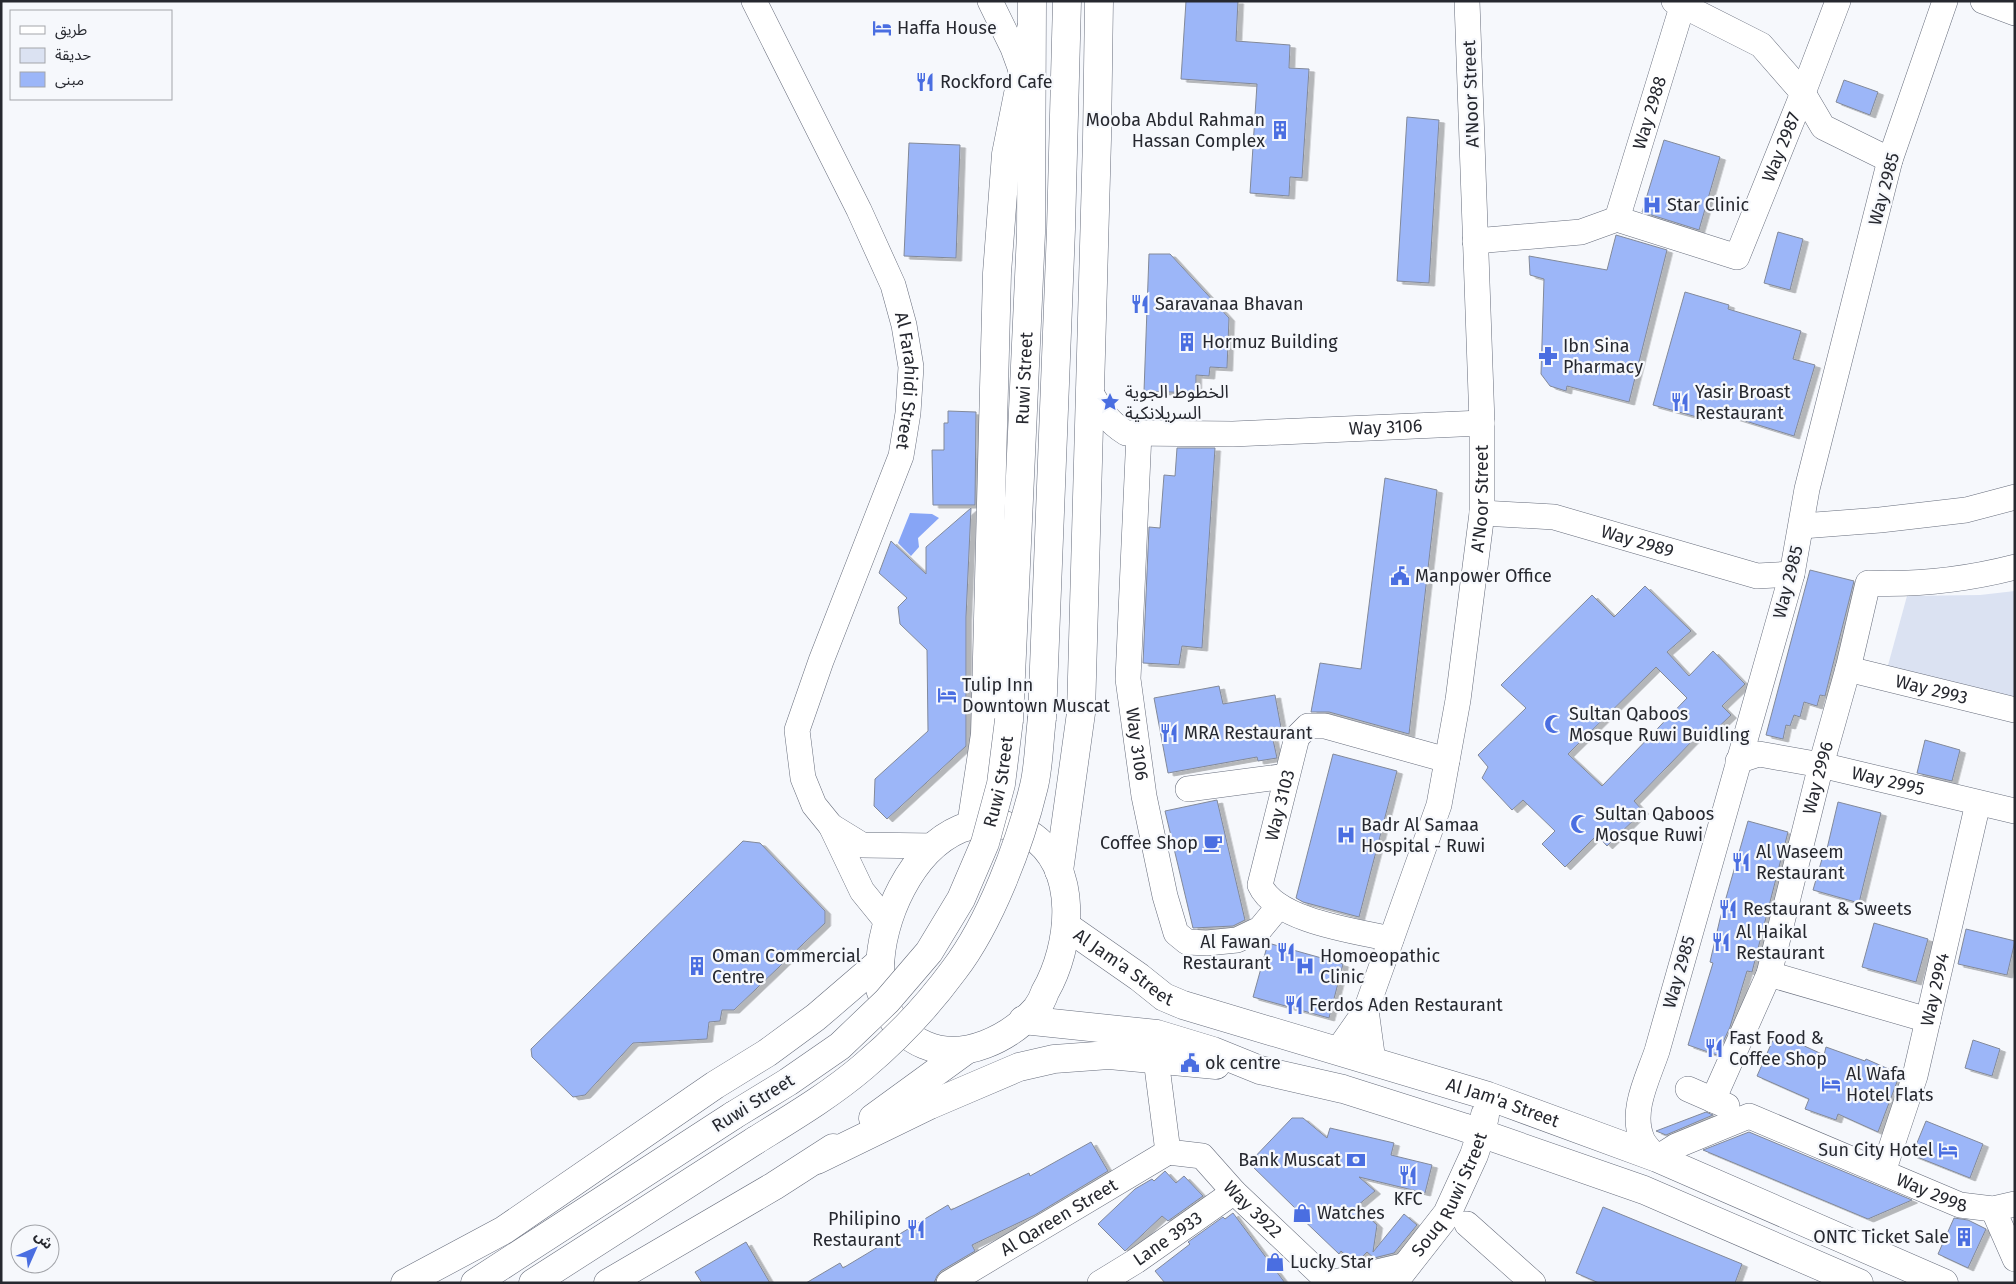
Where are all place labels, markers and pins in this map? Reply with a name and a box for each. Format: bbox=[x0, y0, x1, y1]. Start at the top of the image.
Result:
hotel icon: Haffa House bbox=[871, 17, 893, 39]
place label: Haffa House bbox=[897, 17, 997, 39]
restaurant icon: Rockford Cafe bbox=[914, 71, 936, 93]
place label: Rockford Cafe bbox=[940, 71, 1053, 93]
place label: Mooba Abdul Rahman Hassan Complex bbox=[1086, 109, 1265, 152]
building icon: Mooba Abdul Rahman Hassan Complex bbox=[1269, 119, 1291, 141]
hospital icon: Star Clinic bbox=[1641, 194, 1663, 216]
place label: Star Clinic bbox=[1667, 194, 1750, 216]
restaurant icon: Saravanaa Bhavan bbox=[1129, 293, 1151, 315]
place label: Saravanaa Bhavan bbox=[1155, 293, 1304, 315]
building icon: Hormuz Building bbox=[1176, 331, 1198, 353]
place label: Hormuz Building bbox=[1202, 331, 1338, 353]
place label: Ibn Sina Pharmacy bbox=[1563, 335, 1643, 378]
pharmacy icon: Ibn Sina Pharmacy bbox=[1537, 345, 1559, 367]
place label: الخطوط الجوية السريلانكية bbox=[1125, 381, 1229, 424]
place label: Yasir Broast Restaurant bbox=[1695, 381, 1791, 424]
place icon: الخطوط الجوية السريلانكية bbox=[1099, 391, 1121, 413]
restaurant icon: Yasir Broast Restaurant bbox=[1669, 391, 1691, 413]
public building icon: Manpower Office bbox=[1389, 565, 1411, 587]
place label: Manpower Office bbox=[1415, 565, 1552, 587]
place label: Tulip Inn Downtown Muscat bbox=[962, 674, 1111, 717]
hotel icon: Tulip Inn Downtown Muscat bbox=[936, 684, 958, 706]
place label: Sultan Qaboos Mosque Ruwi Buidling bbox=[1569, 703, 1750, 746]
mosque icon: Sultan Qaboos Mosque Ruwi Buidling bbox=[1543, 713, 1565, 735]
restaurant icon: MRA Restaurant bbox=[1158, 722, 1180, 744]
place label: MRA Restaurant bbox=[1184, 722, 1313, 744]
place label: Sultan Qaboos Mosque Ruwi bbox=[1595, 803, 1714, 846]
mosque icon: Sultan Qaboos Mosque Ruwi bbox=[1569, 813, 1591, 835]
place label: Badr Al Samaa Hospital - Ruwi bbox=[1361, 814, 1485, 857]
hospital icon: Badr Al Samaa Hospital - Ruwi bbox=[1335, 824, 1357, 846]
place label: Coffee Shop bbox=[1100, 832, 1198, 854]
cafe icon: Coffee Shop bbox=[1202, 832, 1224, 854]
place label: Al Waseem Restaurant bbox=[1756, 841, 1845, 884]
restaurant icon: Al Waseem Restaurant bbox=[1730, 851, 1752, 873]
restaurant icon: Restaurant & Sweets bbox=[1717, 898, 1739, 920]
place label: Restaurant & Sweets bbox=[1743, 898, 1912, 920]
place label: Al Haikal Restaurant bbox=[1736, 921, 1825, 964]
place label: Al Fawan Restaurant bbox=[1182, 931, 1271, 974]
restaurant icon: Al Haikal Restaurant bbox=[1710, 931, 1732, 953]
restaurant icon: Al Fawan Restaurant bbox=[1275, 941, 1297, 963]
place label: Oman Commercial Centre bbox=[712, 945, 861, 988]
place label: Homoeopathic Clinic bbox=[1320, 945, 1440, 988]
building icon: Oman Commercial Centre bbox=[686, 955, 708, 977]
hospital icon: Homoeopathic Clinic bbox=[1294, 955, 1316, 977]
restaurant icon: Ferdos Aden Restaurant bbox=[1283, 994, 1305, 1016]
place label: Ferdos Aden Restaurant bbox=[1309, 994, 1503, 1016]
place label: Fast Food & Coffee Shop bbox=[1729, 1027, 1827, 1070]
restaurant icon: Fast Food & Coffee Shop bbox=[1703, 1037, 1725, 1059]
public building icon: ok centre bbox=[1179, 1052, 1201, 1074]
place label: ok centre bbox=[1205, 1052, 1281, 1074]
place label: Al Wafa Hotel Flats bbox=[1846, 1063, 1933, 1106]
hotel icon: Al Wafa Hotel Flats bbox=[1820, 1073, 1842, 1095]
place label: Sun City Hotel bbox=[1818, 1139, 1933, 1161]
hotel icon: Sun City Hotel bbox=[1937, 1139, 1959, 1161]
place label: Bank Muscat bbox=[1238, 1149, 1341, 1171]
bank icon: Bank Muscat bbox=[1345, 1149, 1367, 1171]
restaurant icon: KFC bbox=[1397, 1164, 1419, 1186]
place label: KFC bbox=[1393, 1188, 1423, 1210]
shop icon: Watches bbox=[1291, 1202, 1313, 1224]
place label: Watches bbox=[1317, 1202, 1385, 1224]
place label: Philipino Restaurant bbox=[812, 1208, 901, 1251]
restaurant icon: Philipino Restaurant bbox=[905, 1218, 927, 1240]
place label: ONTC Ticket Sale bbox=[1813, 1226, 1949, 1248]
building icon: ONTC Ticket Sale bbox=[1953, 1226, 1975, 1248]
shop icon: Lucky Star bbox=[1264, 1251, 1286, 1273]
place label: Lucky Star bbox=[1290, 1251, 1374, 1273]

